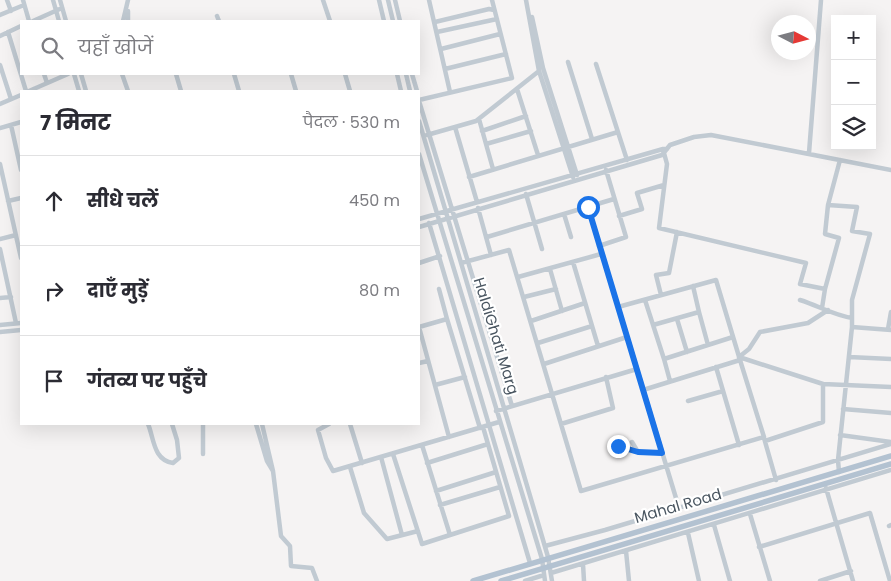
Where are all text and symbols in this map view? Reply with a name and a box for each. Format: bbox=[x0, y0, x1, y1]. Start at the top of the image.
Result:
north arrow bbox=[771, 15, 816, 60]
map controls bbox=[831, 15, 876, 150]
button: + bbox=[831, 15, 876, 60]
search box bbox=[20, 20, 420, 75]
icon: search bbox=[38, 34, 66, 62]
text: यहाँ खोजें bbox=[78, 34, 153, 61]
button: − bbox=[831, 60, 876, 105]
button: layers bbox=[831, 105, 876, 150]
text: 7 मिनट bbox=[40, 108, 111, 137]
text: पैदल · 530 m bbox=[303, 111, 400, 134]
icon: ahead bbox=[40, 187, 68, 215]
text: सीधे चलें bbox=[87, 187, 158, 214]
text: 450 m bbox=[349, 189, 400, 212]
route start bbox=[577, 196, 600, 219]
street label: HaldiGhati Marg bbox=[469, 275, 524, 397]
icon: right bbox=[40, 277, 68, 305]
text: दाएँ मुड़ें bbox=[87, 277, 148, 304]
text: 80 m bbox=[359, 279, 400, 302]
icon: arrive bbox=[40, 367, 68, 395]
text: गंतव्य पर पहुँचे bbox=[87, 367, 207, 394]
route end bbox=[607, 435, 630, 458]
street label: Mahal Road bbox=[632, 483, 724, 528]

